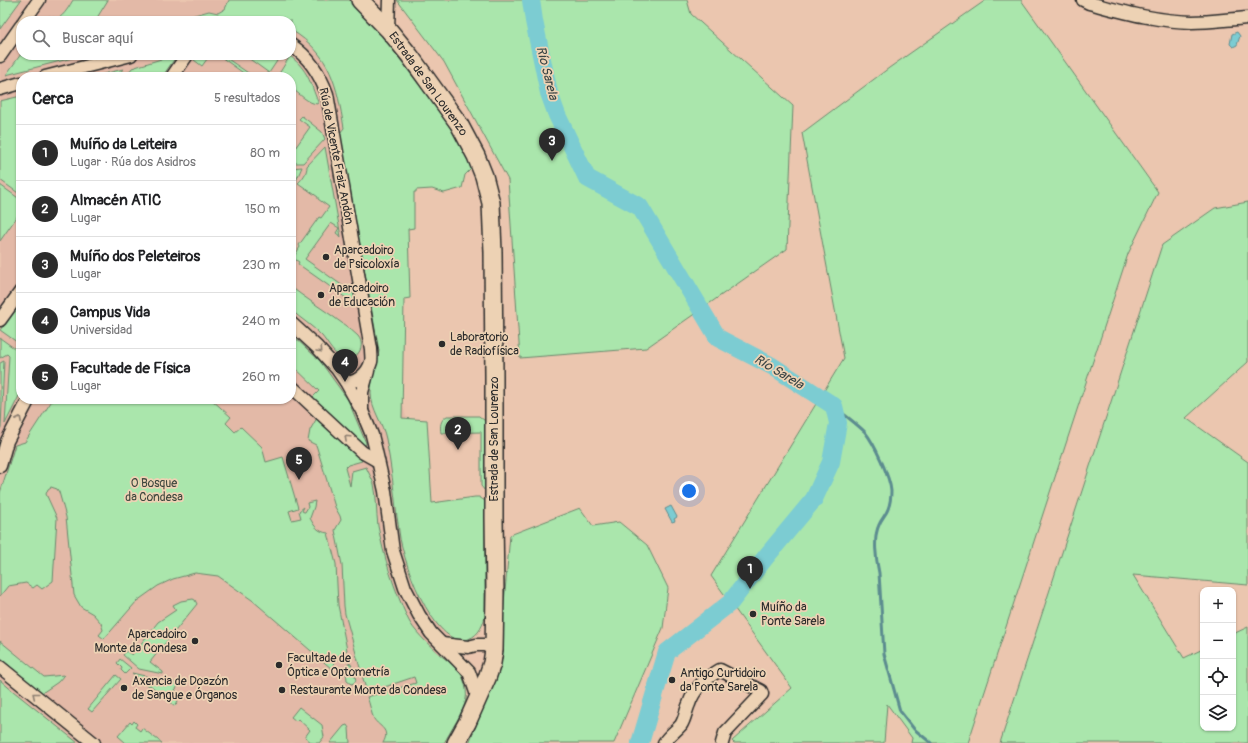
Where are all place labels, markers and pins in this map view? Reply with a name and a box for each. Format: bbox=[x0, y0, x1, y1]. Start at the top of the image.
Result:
pin: 3 bbox=[539, 128, 565, 161]
place label: Aparcadoiro de Psicoloxía bbox=[334, 243, 400, 272]
marker: Aparcadoiro de Psicoloxía bbox=[321, 252, 331, 262]
place label: Aparcadoiro de Educación bbox=[329, 281, 395, 310]
marker: Aparcadoiro de Educación bbox=[316, 290, 326, 300]
place label: Laboratorio de Radiofísica bbox=[450, 330, 519, 359]
marker: Laboratorio de Radiofísica bbox=[437, 339, 447, 349]
pin: 4 bbox=[332, 349, 358, 382]
pin: 2 bbox=[445, 417, 471, 450]
pin: 5 bbox=[286, 447, 312, 480]
pin: 1 bbox=[737, 556, 763, 589]
place label: Muíño da Ponte Sarela bbox=[761, 600, 825, 629]
marker: Muíño da Ponte Sarela bbox=[748, 609, 758, 619]
place label: Aparcadoiro Monte da Condesa bbox=[95, 627, 188, 656]
marker: Aparcadoiro Monte da Condesa bbox=[190, 636, 200, 646]
place label: Facultade de Óptica e Optometría bbox=[287, 651, 390, 680]
marker: Facultade de Óptica e Optometría bbox=[274, 660, 284, 670]
place label: Antigo Curtidoiro da Ponte Sarela bbox=[680, 666, 766, 695]
place label: Axencia de Doazón de Sangue e Órganos bbox=[132, 674, 238, 703]
marker: Antigo Curtidoiro da Ponte Sarela bbox=[667, 675, 677, 685]
marker: Axencia de Doazón de Sangue e Órganos bbox=[119, 683, 129, 693]
place label: Restaurante Monte da Condesa bbox=[290, 683, 447, 698]
marker: Restaurante Monte da Condesa bbox=[277, 685, 287, 695]

